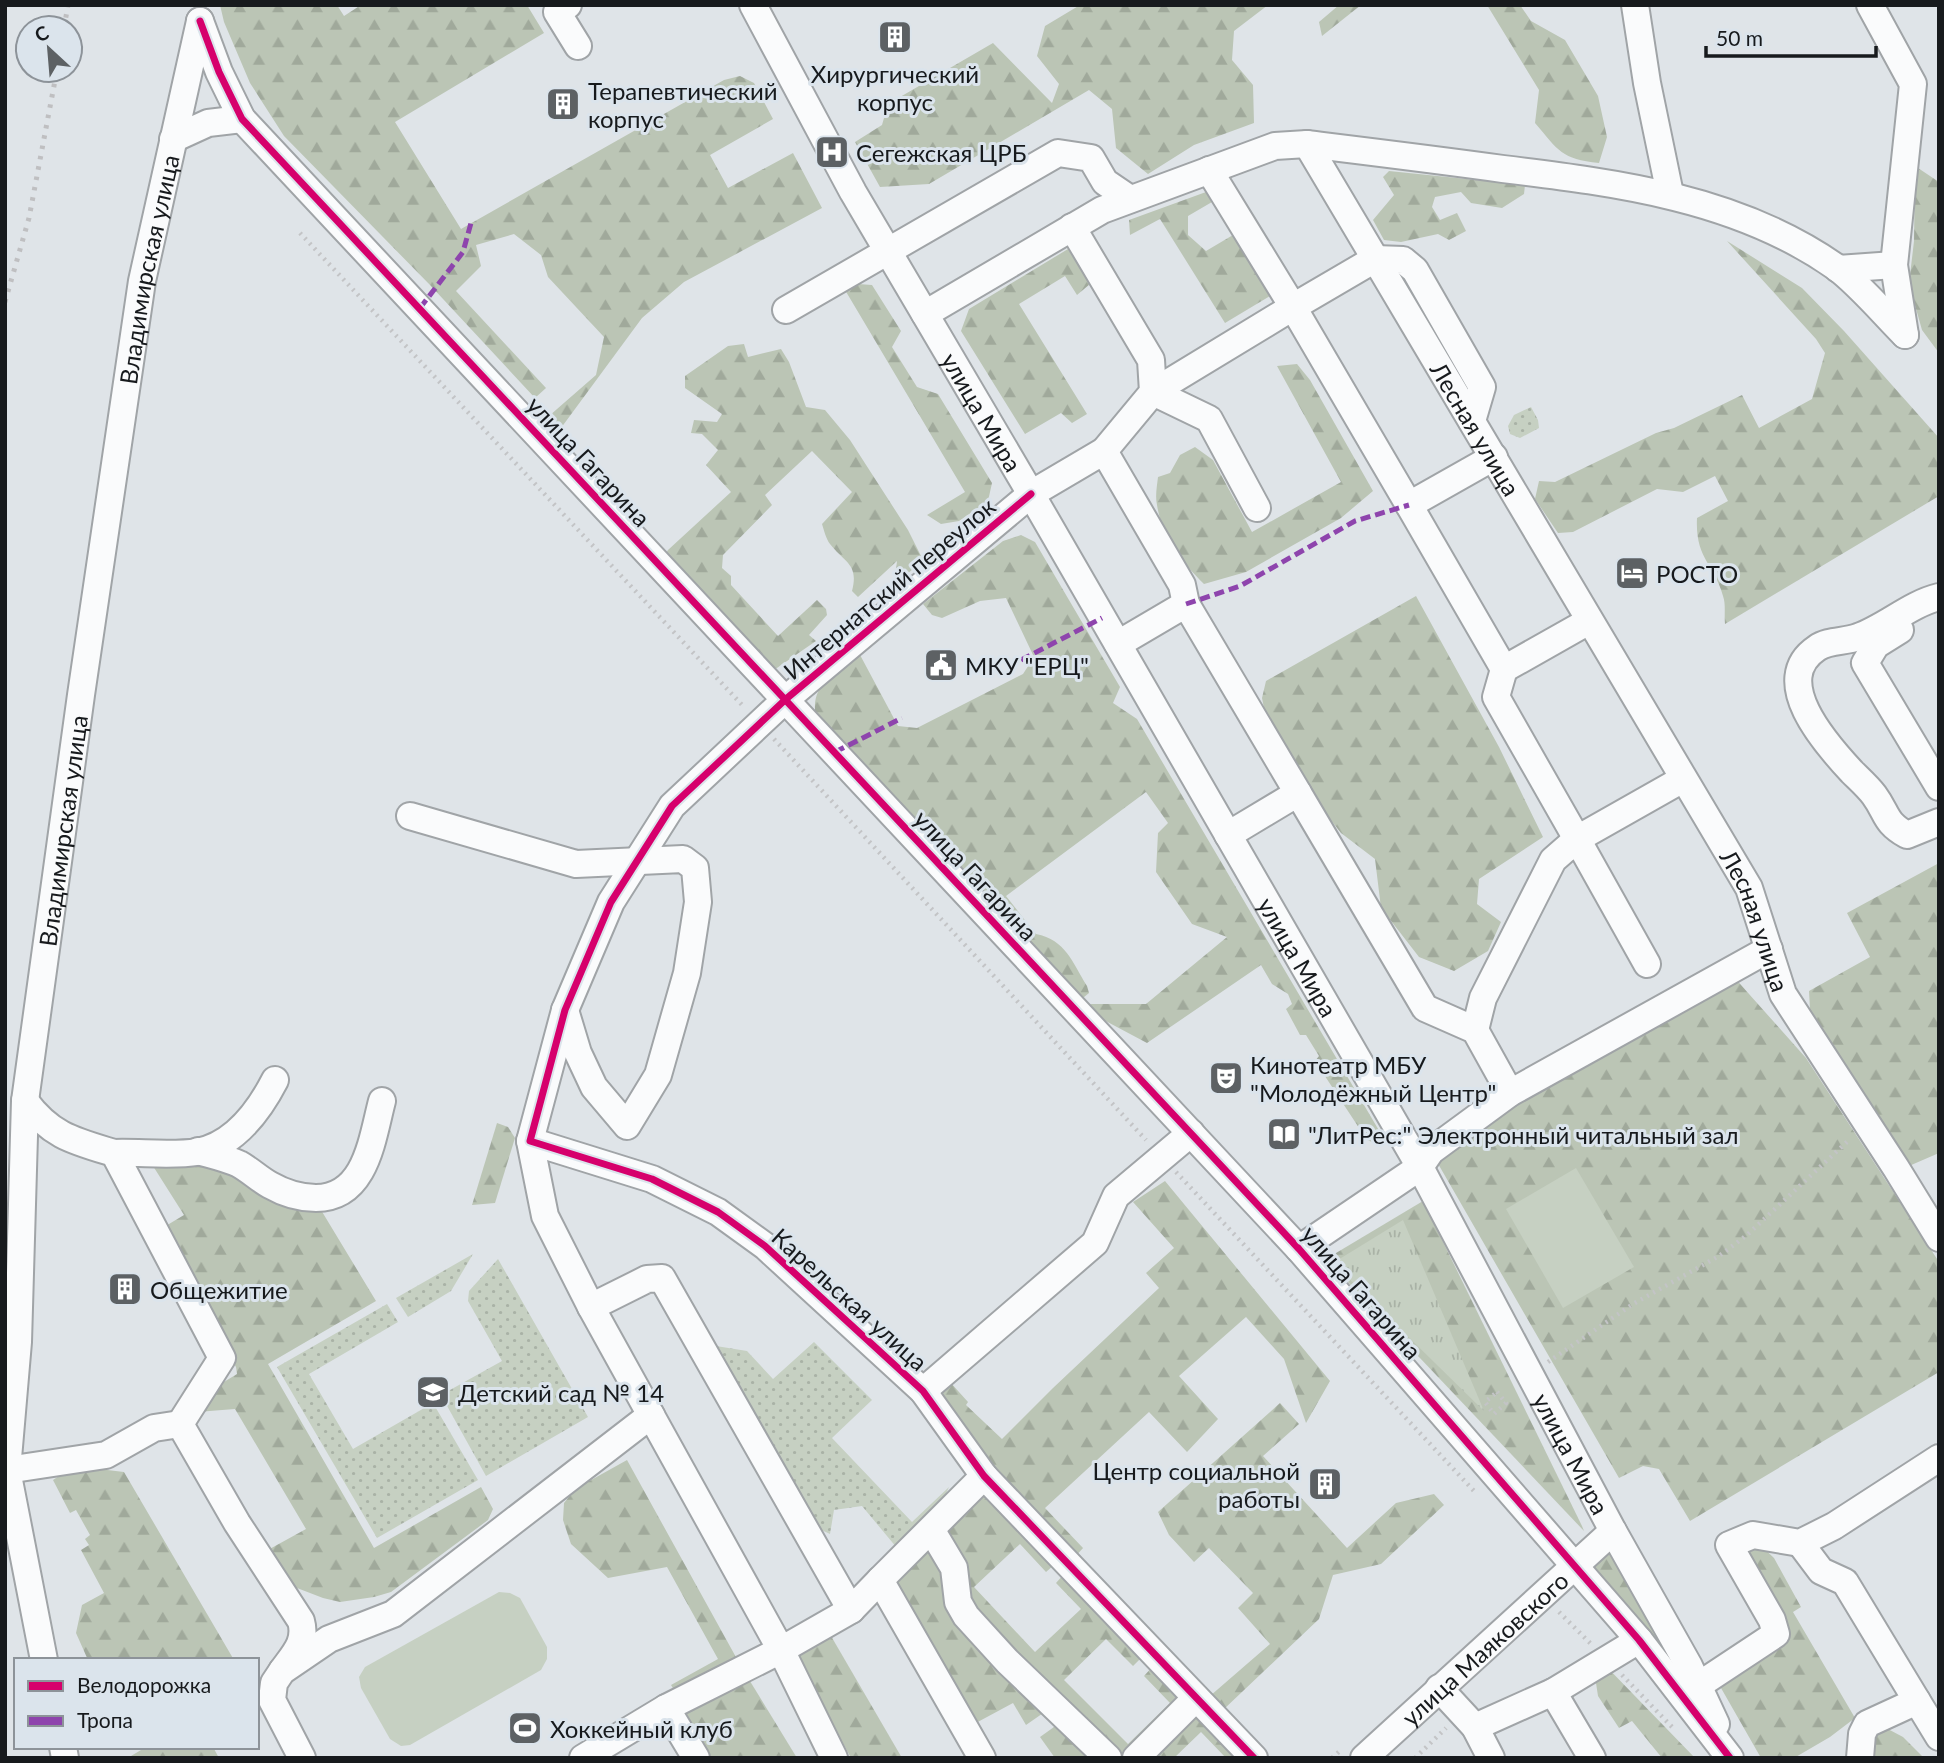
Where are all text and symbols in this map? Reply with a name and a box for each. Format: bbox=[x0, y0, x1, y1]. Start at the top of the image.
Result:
north arrow bbox=[14, 14, 84, 84]
scale bar bbox=[1706, 14, 1876, 58]
building icon: Хирургический корпус bbox=[876, 18, 914, 56]
text: С bbox=[31, 20, 52, 46]
text: 50 m bbox=[1716, 25, 1763, 50]
place label: Хирургический корпус bbox=[811, 59, 979, 116]
place label: Терапевтический корпус bbox=[588, 76, 778, 133]
building icon: Терапевтический корпус bbox=[544, 85, 582, 123]
hospital icon: Сегежская ЦРБ bbox=[813, 133, 851, 171]
place label: Сегежская ЦРБ bbox=[856, 138, 1027, 167]
street label: Владимирская улица bbox=[112, 152, 184, 386]
street label: улица Мира bbox=[936, 347, 1029, 476]
street label: Лесная улица bbox=[1425, 356, 1527, 501]
street label: улица Гагарина bbox=[521, 390, 657, 532]
street label: Интернатский переулок bbox=[777, 491, 1001, 685]
hotel icon: РОСТО bbox=[1613, 554, 1651, 592]
place label: РОСТО bbox=[1656, 559, 1738, 588]
public building icon: МКУ "ЕРЦ" bbox=[922, 646, 960, 684]
place label: МКУ "ЕРЦ" bbox=[965, 651, 1089, 680]
street label: Владимирская улица bbox=[32, 713, 93, 948]
street label: улица Гагарина bbox=[908, 804, 1044, 946]
street label: Лесная улица bbox=[1714, 843, 1796, 995]
street label: улица Мира bbox=[1253, 892, 1344, 1022]
place label: Кинотеатр МБУ "Молодёжный Центр" bbox=[1250, 1050, 1496, 1107]
theatre icon: Кинотеатр МБУ "Молодёжный Центр" bbox=[1207, 1059, 1245, 1097]
library icon: "ЛитРес:" Электронный читальный зал bbox=[1265, 1115, 1303, 1153]
place label: "ЛитРес:" Электронный читальный зал bbox=[1308, 1120, 1739, 1149]
street label: улица Гагарина bbox=[1296, 1219, 1428, 1365]
street label: Карельская улица bbox=[766, 1222, 934, 1376]
building icon: Общежитие bbox=[106, 1270, 144, 1308]
place label: Общежитие bbox=[150, 1275, 288, 1304]
school or university icon: Детский сад № 14 bbox=[414, 1373, 452, 1411]
place label: Детский сад № 14 bbox=[458, 1378, 664, 1407]
street label: улица Мира bbox=[1528, 1388, 1616, 1519]
place label: Центр социальной работы bbox=[1093, 1456, 1300, 1513]
building icon: Центр социальной работы bbox=[1306, 1465, 1344, 1503]
street label: улица Маяковского bbox=[1395, 1565, 1574, 1731]
legend bbox=[14, 1658, 259, 1749]
text: Велодорожка bbox=[77, 1672, 211, 1697]
text: Тропа bbox=[77, 1707, 133, 1732]
sports icon: Хоккейный клуб bbox=[506, 1709, 544, 1747]
place label: Хоккейный клуб bbox=[550, 1714, 733, 1743]

